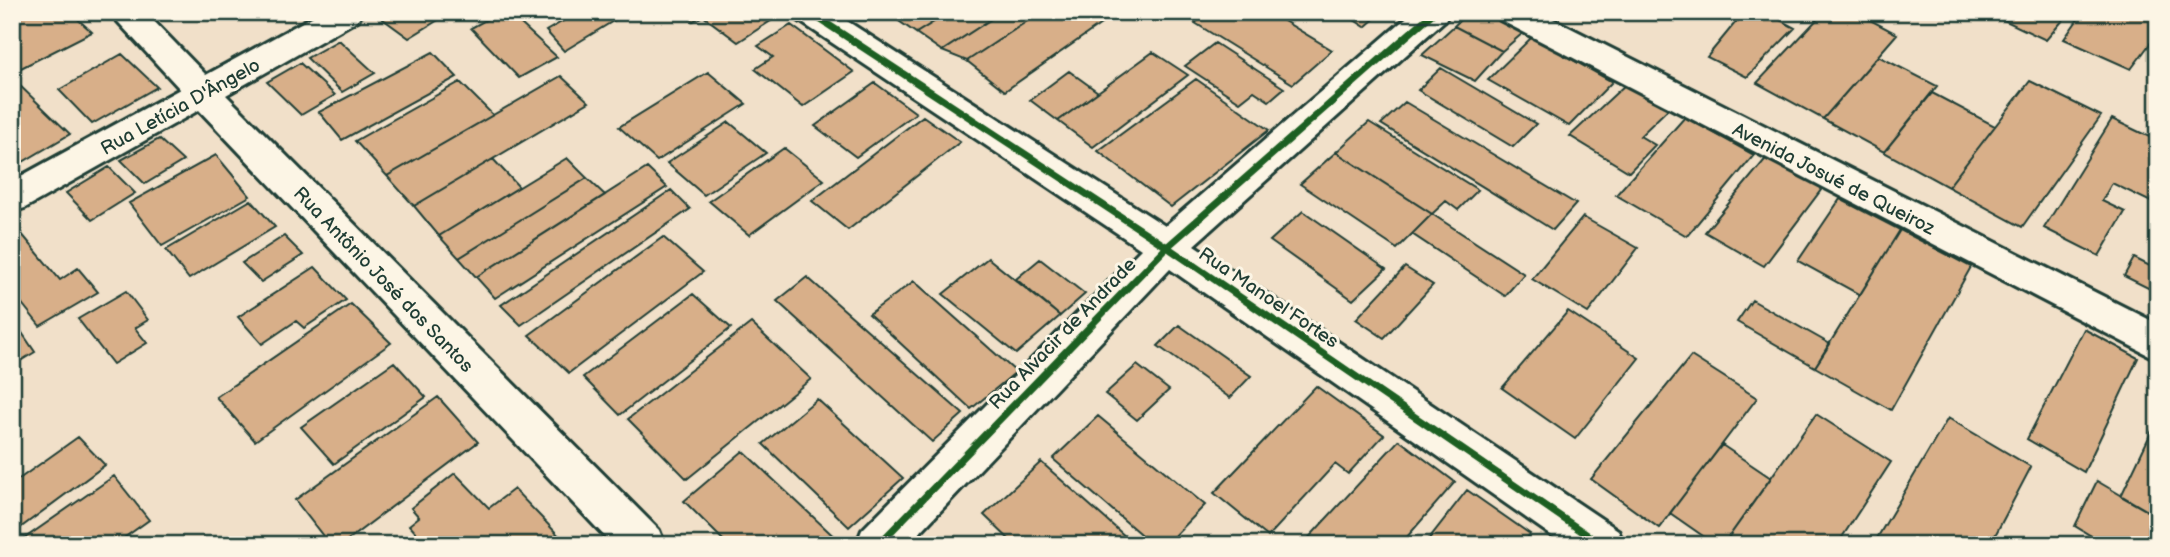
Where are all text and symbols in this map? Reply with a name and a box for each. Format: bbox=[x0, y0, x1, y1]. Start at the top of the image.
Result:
street label: Rua Letícia D'Ângelo bbox=[97, 53, 264, 161]
street label: Avenida Josué de Queiroz bbox=[1728, 118, 1939, 241]
street label: Rua Antônio José dos Santos bbox=[288, 183, 478, 378]
street label: Rua Manoel Fortes bbox=[1194, 243, 1343, 354]
street label: Rua Alvacir de Andrade bbox=[985, 253, 1141, 415]

